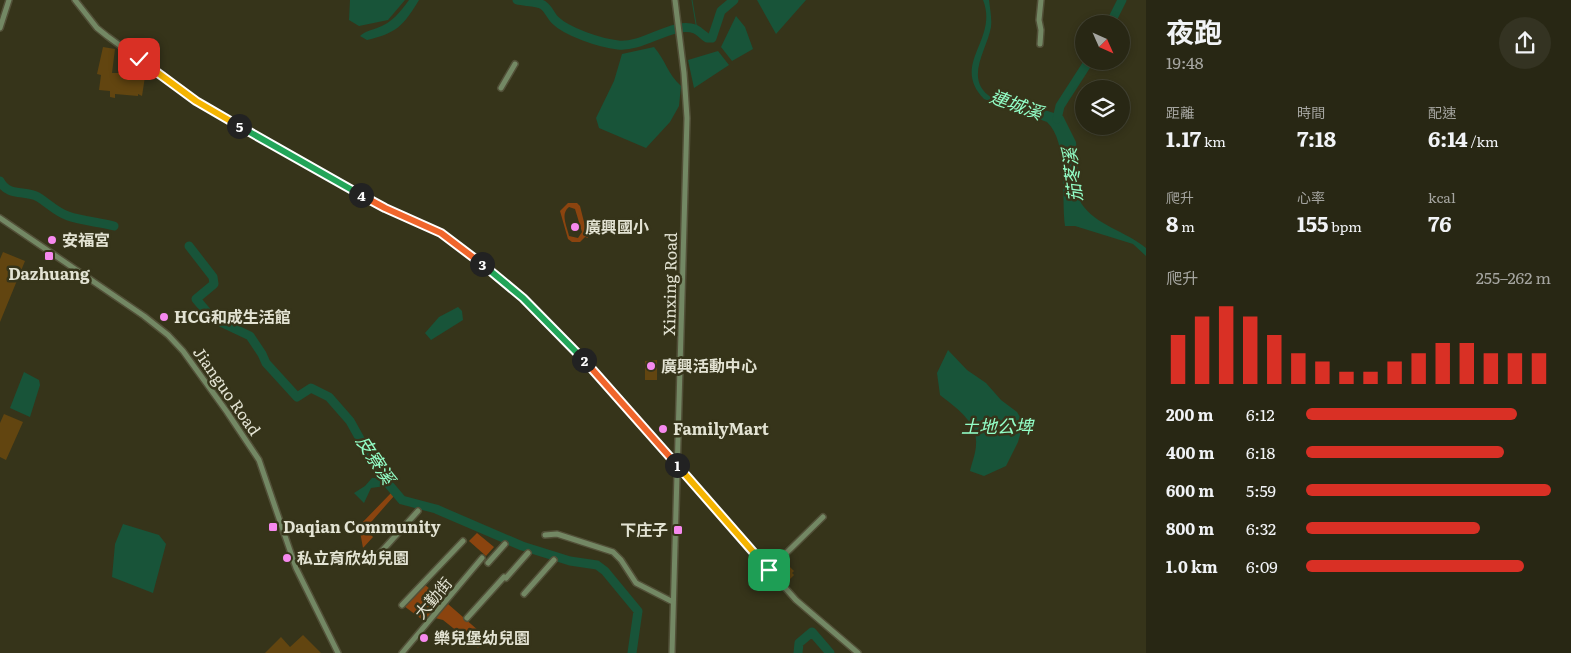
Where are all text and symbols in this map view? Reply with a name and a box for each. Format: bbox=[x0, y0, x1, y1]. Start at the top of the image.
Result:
text: 夜跑 bbox=[1166, 10, 1222, 52]
north arrow bbox=[1075, 15, 1130, 70]
map controls bbox=[1075, 15, 1130, 135]
button: share bbox=[1499, 17, 1551, 69]
pin bbox=[118, 38, 160, 80]
icon: check bbox=[125, 45, 153, 73]
text: 19:48 bbox=[1166, 50, 1204, 74]
button: layers bbox=[1075, 80, 1130, 135]
water label: 連城溪 bbox=[987, 82, 1049, 127]
text: 距離 bbox=[1166, 102, 1194, 122]
text: 時間 bbox=[1297, 102, 1325, 122]
text: 配速 bbox=[1428, 102, 1456, 122]
pin: 5 bbox=[226, 114, 252, 138]
text: 5 bbox=[236, 116, 243, 136]
text: 1.17 bbox=[1166, 122, 1201, 153]
text: 7:18 bbox=[1297, 122, 1336, 153]
text: 6:14 bbox=[1428, 122, 1468, 153]
text: km bbox=[1201, 131, 1226, 151]
text: /km bbox=[1468, 131, 1499, 151]
water label: 茄苳溪 bbox=[1054, 144, 1088, 204]
pin: 4 bbox=[348, 182, 374, 208]
text: 4 bbox=[357, 185, 366, 205]
text: 爬升 bbox=[1166, 187, 1194, 207]
text: 心率 bbox=[1297, 187, 1325, 207]
text: kcal bbox=[1428, 187, 1456, 207]
text: 8 bbox=[1166, 207, 1178, 238]
text: 155 bbox=[1297, 207, 1329, 238]
text: 76 bbox=[1428, 207, 1451, 238]
place label: 廣興國小 bbox=[585, 214, 649, 238]
text: m bbox=[1178, 216, 1195, 236]
text: bpm bbox=[1329, 216, 1362, 236]
marker: 廣興國小 bbox=[569, 221, 581, 233]
place label: 安福宮 bbox=[62, 227, 110, 251]
street label: Xinxing Road bbox=[656, 232, 682, 336]
marker: 安福宮 bbox=[46, 234, 58, 246]
marker: Dazhuang bbox=[43, 250, 55, 262]
pin: 3 bbox=[470, 252, 494, 276]
text: 3 bbox=[479, 254, 486, 274]
place label: Dazhuang bbox=[8, 261, 90, 285]
text: 爬升 bbox=[1166, 265, 1198, 289]
text: 255–262 m bbox=[1476, 265, 1551, 289]
place label: HCG和成生活館 bbox=[174, 304, 291, 328]
marker: HCG和成生活館 bbox=[158, 311, 170, 323]
street label: Jianguo Road bbox=[188, 341, 268, 440]
pin: 2 bbox=[572, 348, 596, 372]
text: 2 bbox=[581, 350, 588, 370]
place label: 廣興活動中心 bbox=[661, 353, 757, 377]
marker: 廣興活動中心 bbox=[645, 360, 657, 372]
text: 200 m bbox=[1166, 402, 1213, 426]
text: 6:12 bbox=[1246, 402, 1275, 426]
water label: 土地公埤 bbox=[961, 412, 1035, 439]
place label: FamilyMart bbox=[673, 416, 769, 440]
marker: FamilyMart bbox=[657, 423, 669, 435]
water label: 皮寮溪 bbox=[350, 429, 404, 492]
text: 400 m bbox=[1166, 440, 1215, 464]
text: 6:18 bbox=[1246, 440, 1275, 464]
pin: 1 bbox=[664, 452, 690, 478]
text: 1 bbox=[675, 455, 680, 475]
text: 600 m bbox=[1166, 478, 1214, 502]
text: 5:59 bbox=[1246, 478, 1276, 502]
place label: Daqian Community bbox=[283, 514, 441, 538]
text: 800 m bbox=[1166, 516, 1214, 540]
text: 6:32 bbox=[1246, 516, 1276, 540]
place label: 下庄子 bbox=[620, 517, 668, 541]
marker: Daqian Community bbox=[267, 521, 279, 533]
marker: 下庄子 bbox=[672, 524, 684, 536]
place label: 私立育欣幼兒園 bbox=[297, 545, 409, 569]
pin bbox=[748, 549, 790, 591]
marker: 私立育欣幼兒園 bbox=[281, 552, 293, 564]
text: 1.0 km bbox=[1166, 554, 1218, 578]
text: 6:09 bbox=[1246, 554, 1278, 578]
icon: arrive bbox=[755, 556, 783, 584]
street label: 大勤街 bbox=[408, 571, 457, 623]
place label: 樂兒堡幼兒園 bbox=[434, 625, 530, 649]
marker: 樂兒堡幼兒園 bbox=[418, 632, 430, 644]

